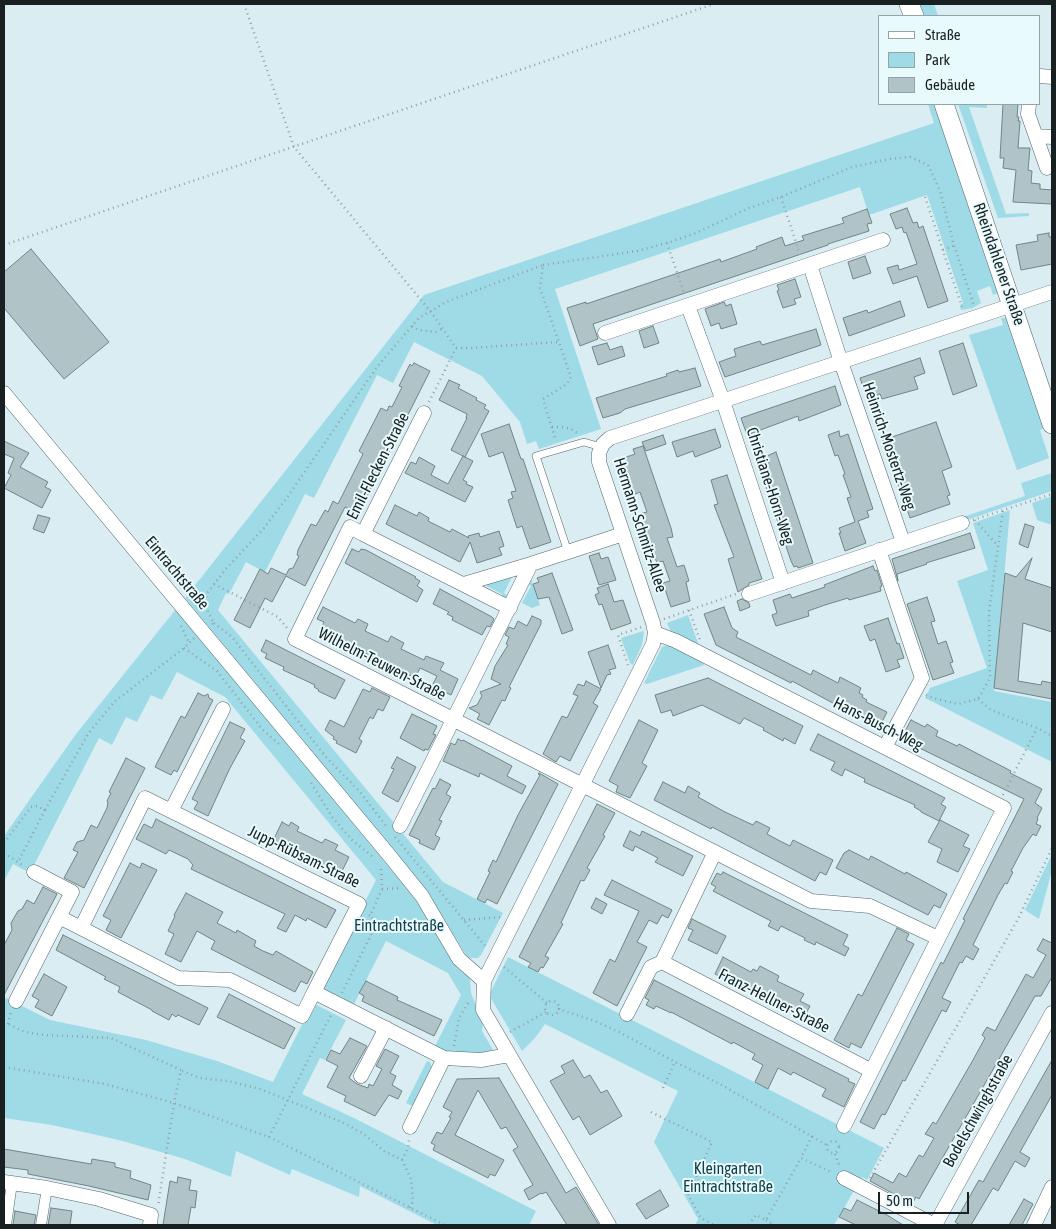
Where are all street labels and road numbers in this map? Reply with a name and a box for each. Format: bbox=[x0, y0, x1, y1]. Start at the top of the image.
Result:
street label: Rheindahlener Straße bbox=[969, 200, 1029, 328]
street label: Heinrich-Mostertz-Weg bbox=[858, 380, 920, 512]
street label: Emil-Flecken-Straße bbox=[343, 409, 413, 523]
street label: Christiane-Horn-Weg bbox=[742, 425, 798, 547]
street label: Hermann-Schmitz-Allee bbox=[609, 455, 671, 595]
street label: Eintrachtstraße bbox=[141, 532, 213, 614]
street label: Wilhelm-Teuwen-Straße bbox=[315, 623, 449, 705]
street label: Hans-Busch-Weg bbox=[830, 693, 926, 755]
street label: Jupp-Rübsam-Straße bbox=[245, 822, 363, 892]
street label: Franz-Hellner-Straße bbox=[715, 965, 833, 1037]
street label: Bodelschwinghstraße bbox=[939, 1051, 1017, 1171]

